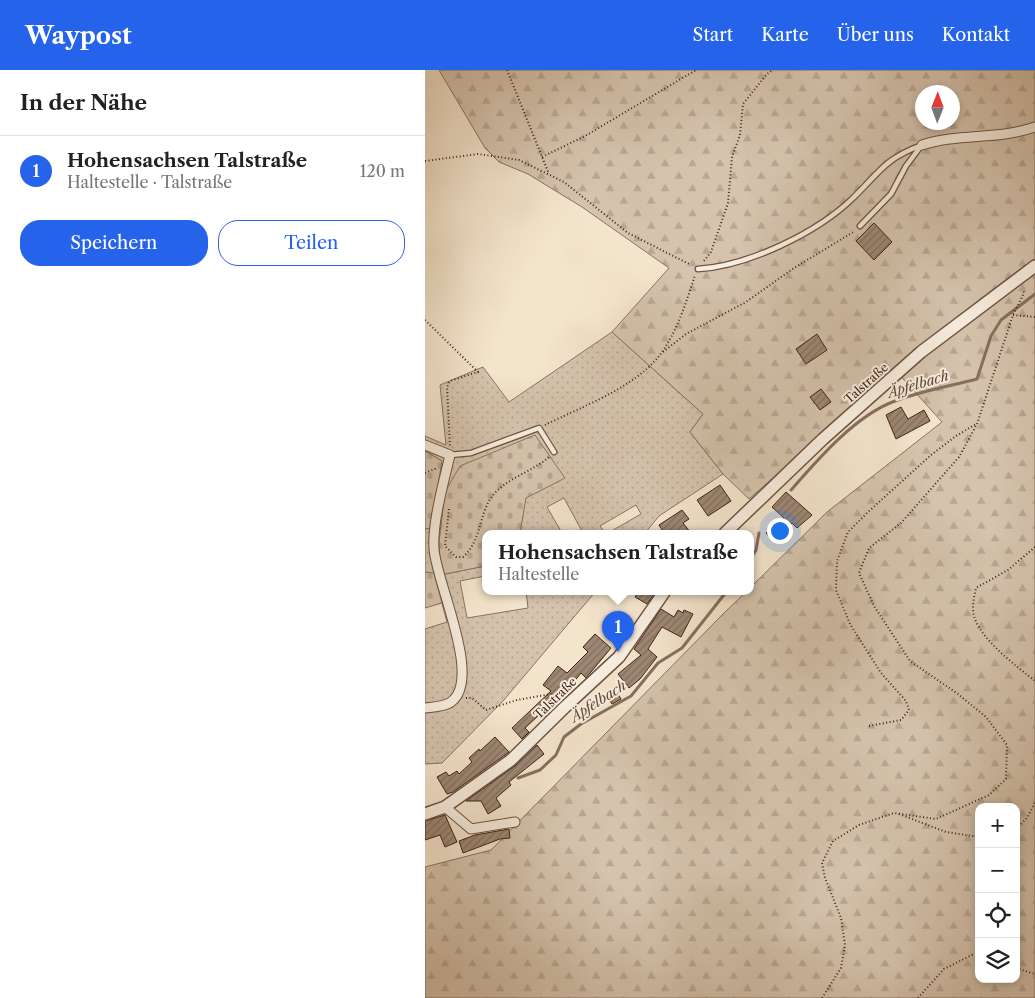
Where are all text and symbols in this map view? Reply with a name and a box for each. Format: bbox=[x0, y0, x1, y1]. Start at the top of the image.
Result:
text: Waypost bbox=[25, 21, 132, 50]
text: Start bbox=[693, 24, 733, 46]
text: Karte bbox=[761, 24, 809, 46]
text: Über uns bbox=[837, 24, 914, 46]
text: Kontakt bbox=[942, 24, 1010, 46]
north arrow bbox=[915, 85, 960, 130]
text: In der Nähe bbox=[20, 90, 147, 115]
text: Hohensachsen Talstraße bbox=[67, 149, 307, 172]
text: 1 bbox=[32, 161, 40, 181]
text: 120 m bbox=[360, 161, 405, 181]
text: Haltestelle · Talstraße bbox=[67, 172, 232, 192]
button: Speichern bbox=[20, 220, 208, 266]
button: Teilen bbox=[218, 220, 405, 266]
street label: Talstraße bbox=[841, 359, 891, 406]
water label: Äpfelbach bbox=[883, 366, 951, 402]
your location bbox=[767, 518, 793, 544]
popup bbox=[482, 530, 754, 595]
text: Hohensachsen Talstraße bbox=[498, 541, 738, 564]
text: Haltestelle bbox=[498, 564, 579, 584]
pin: 1 bbox=[602, 611, 634, 652]
street label: Talstraße bbox=[531, 674, 580, 722]
water label: Äpfelbach bbox=[565, 676, 629, 727]
map controls bbox=[975, 803, 1020, 983]
button: + bbox=[975, 803, 1020, 848]
button: − bbox=[975, 848, 1020, 893]
button: locate bbox=[975, 893, 1020, 938]
button: layers bbox=[975, 938, 1020, 983]

